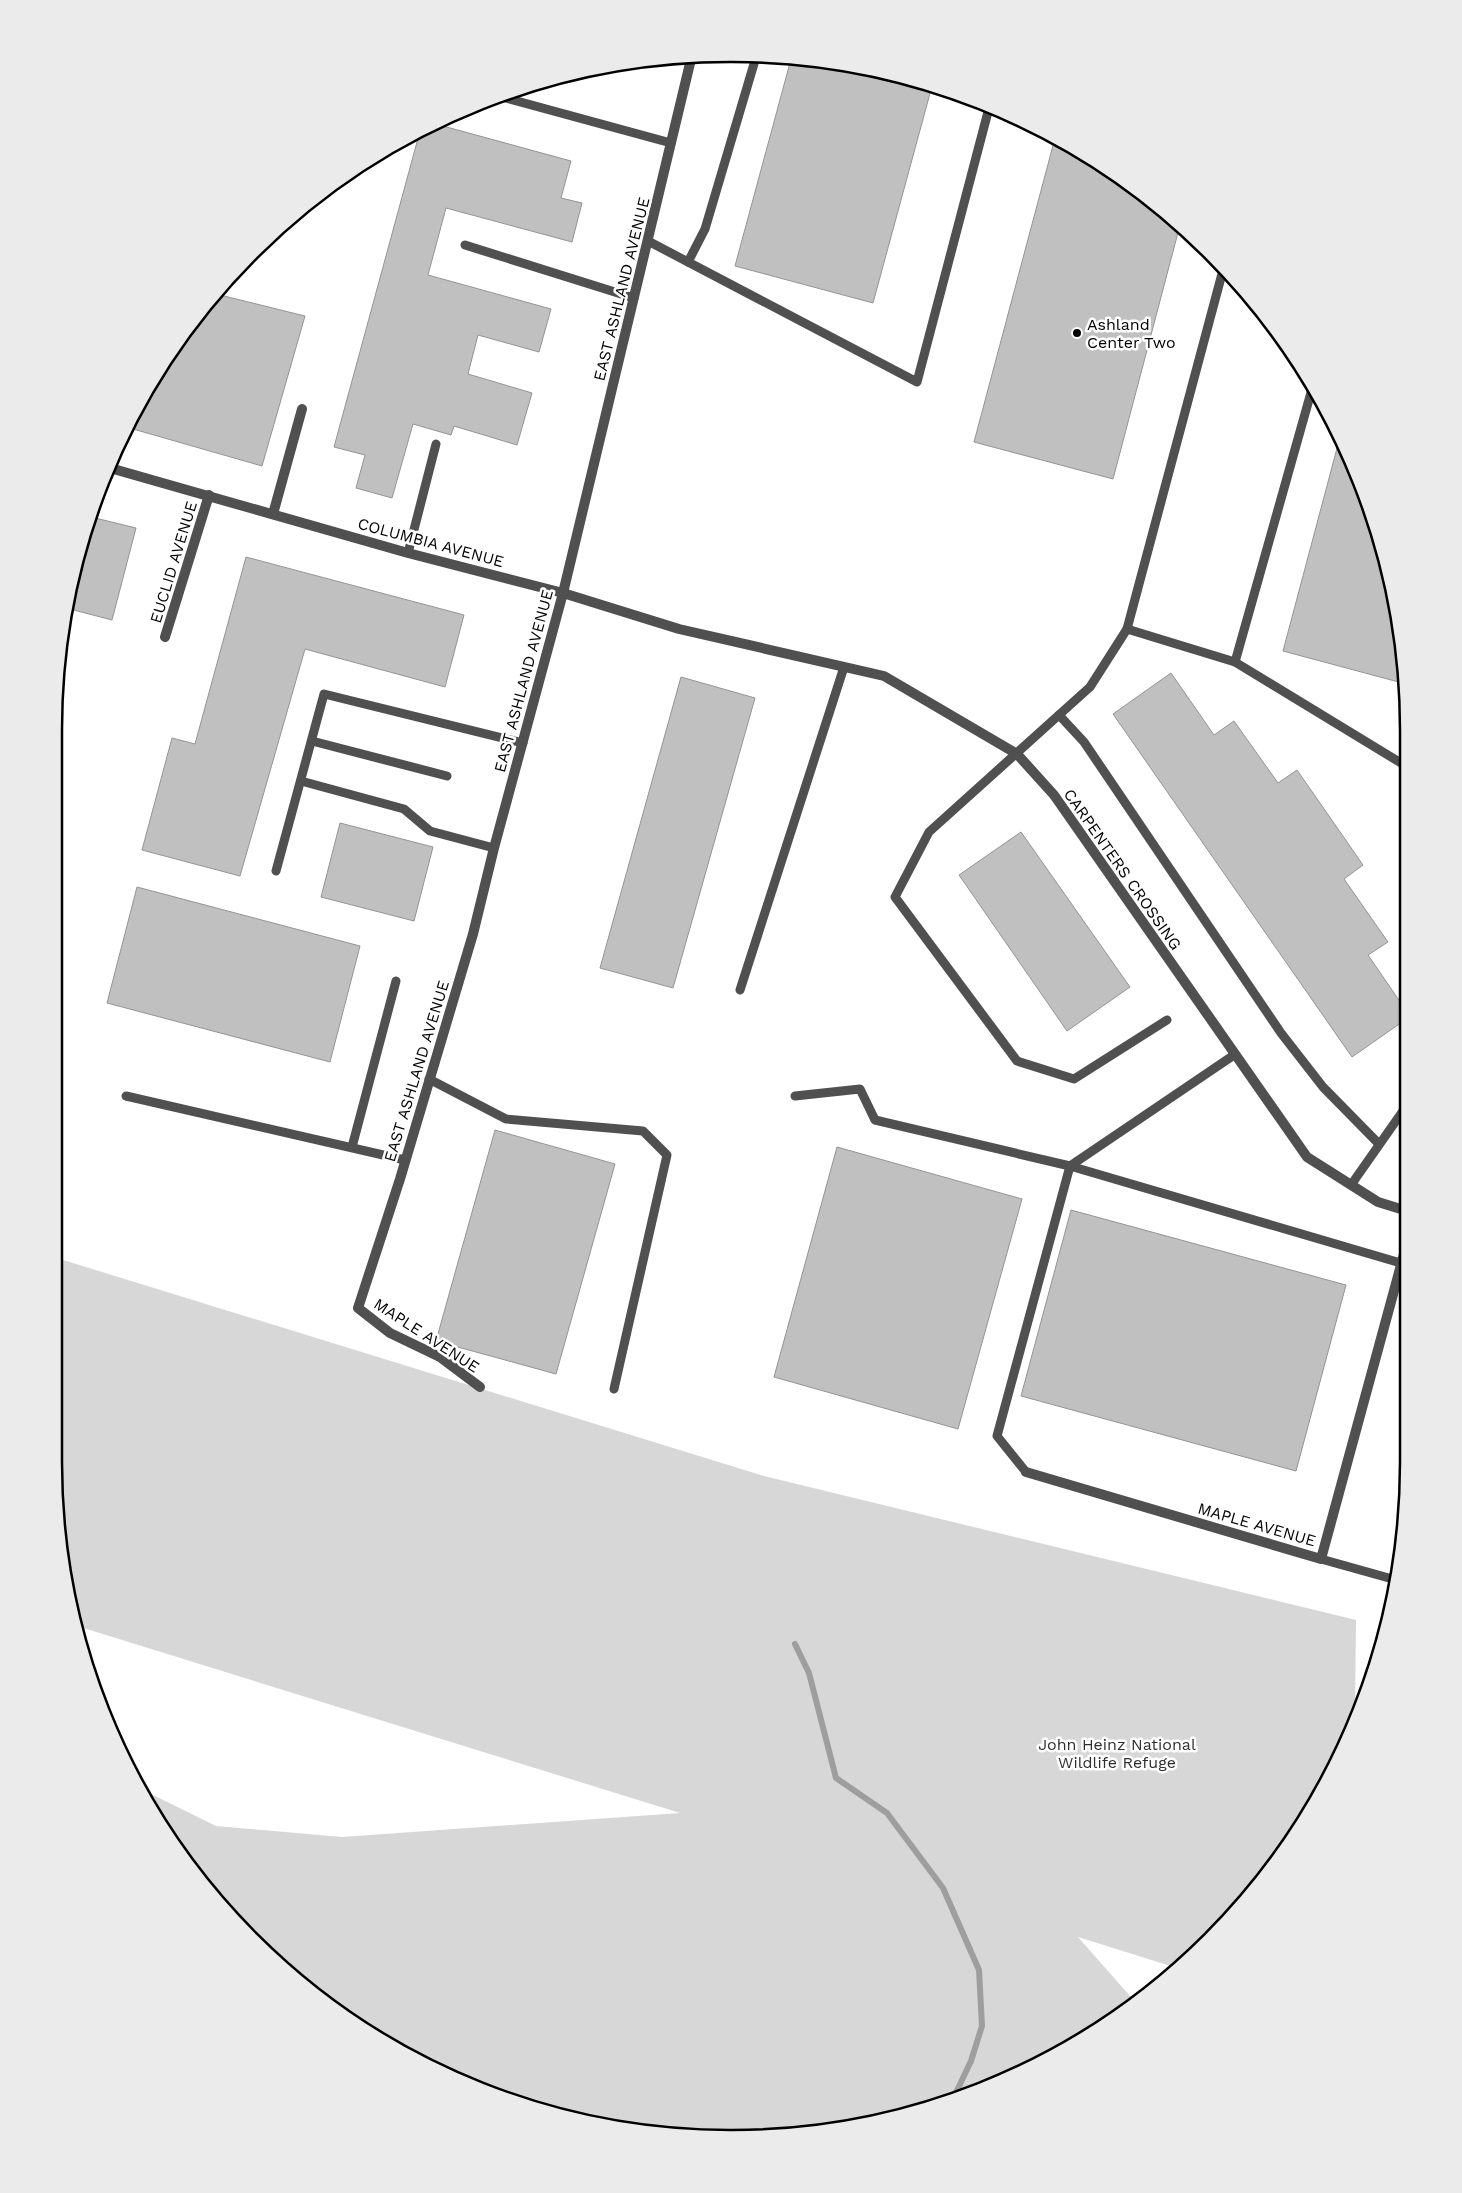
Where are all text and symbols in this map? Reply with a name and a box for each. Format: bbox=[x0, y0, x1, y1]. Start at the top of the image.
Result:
street label: EAST ASHLAND AVENUE bbox=[589, 195, 654, 383]
place label: Ashland Center Two bbox=[1087, 315, 1175, 352]
marker: Ashland Center Two bbox=[1071, 327, 1083, 339]
street label: EUCLID AVENUE bbox=[146, 499, 201, 625]
street label: COLUMBIA AVENUE bbox=[356, 514, 506, 571]
street label: EAST ASHLAND AVENUE bbox=[490, 588, 557, 775]
street label: CARPENTERS CROSSING bbox=[1060, 785, 1185, 953]
street label: EAST ASHLAND AVENUE bbox=[380, 978, 453, 1164]
street label: MAPLE AVENUE bbox=[370, 1294, 483, 1377]
street label: MAPLE AVENUE bbox=[1196, 1499, 1318, 1550]
park label: John Heinz National Wildlife Refuge bbox=[1038, 1735, 1196, 1772]

